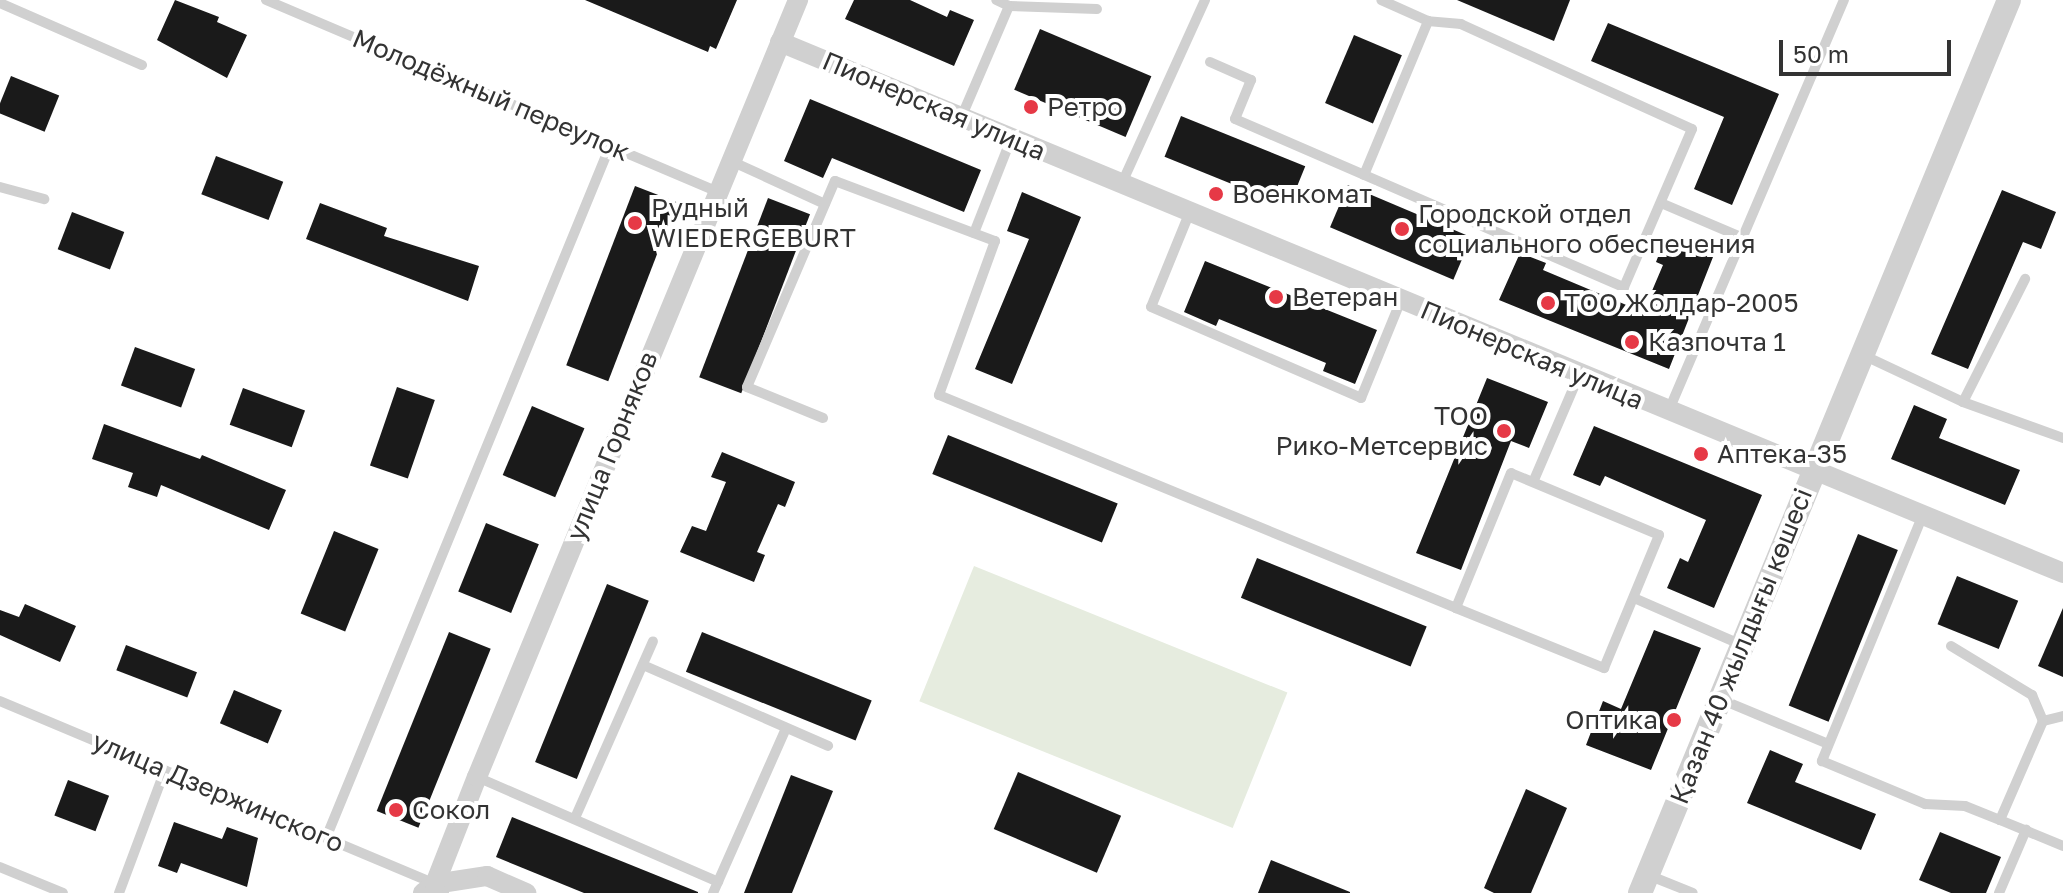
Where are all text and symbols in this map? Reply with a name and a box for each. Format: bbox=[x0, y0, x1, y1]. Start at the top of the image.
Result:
street label: Молодёжный переулок bbox=[348, 23, 634, 167]
scale bar bbox=[1783, 24, 1955, 74]
text: 50 m bbox=[1793, 39, 1849, 68]
street label: Пионерская улица bbox=[818, 45, 1050, 167]
place label: Ретро bbox=[1047, 91, 1123, 123]
marker: Ретро bbox=[1022, 98, 1040, 116]
place label: Военкомат bbox=[1232, 178, 1372, 210]
marker: Военкомат bbox=[1207, 185, 1225, 203]
place label: Рудный WIEDERGEBURT bbox=[651, 192, 856, 254]
place label: Городской отдел социального обеспечения bbox=[1418, 198, 1756, 260]
marker: Рудный WIEDERGEBURT bbox=[626, 214, 644, 232]
marker: Городской отдел социального обеспечения bbox=[1393, 220, 1411, 238]
place label: Ветеран bbox=[1292, 281, 1398, 313]
place label: ТОО Жолдар-2005 bbox=[1564, 287, 1799, 319]
marker: Ветеран bbox=[1267, 288, 1285, 306]
street label: Пионерская улица bbox=[1416, 294, 1648, 416]
marker: ТОО Жолдар-2005 bbox=[1539, 294, 1557, 312]
place label: Казпочта 1 bbox=[1648, 326, 1786, 358]
marker: Казпочта 1 bbox=[1623, 333, 1641, 351]
street label: улица Горняков bbox=[560, 347, 664, 545]
place label: ТОО Рико-Метсервис bbox=[1276, 400, 1488, 462]
marker: ТОО Рико-Метсервис bbox=[1495, 422, 1513, 440]
place label: Аптека-35 bbox=[1717, 438, 1847, 470]
marker: Аптека-35 bbox=[1692, 445, 1710, 463]
street label: Қазан 40 жылдығы көшесі bbox=[1663, 484, 1819, 808]
place label: Оптика bbox=[1565, 704, 1658, 736]
marker: Оптика bbox=[1665, 711, 1683, 729]
street label: улица Дзержинского bbox=[88, 725, 348, 859]
place label: Сокол bbox=[412, 794, 490, 826]
marker: Сокол bbox=[387, 801, 405, 819]

